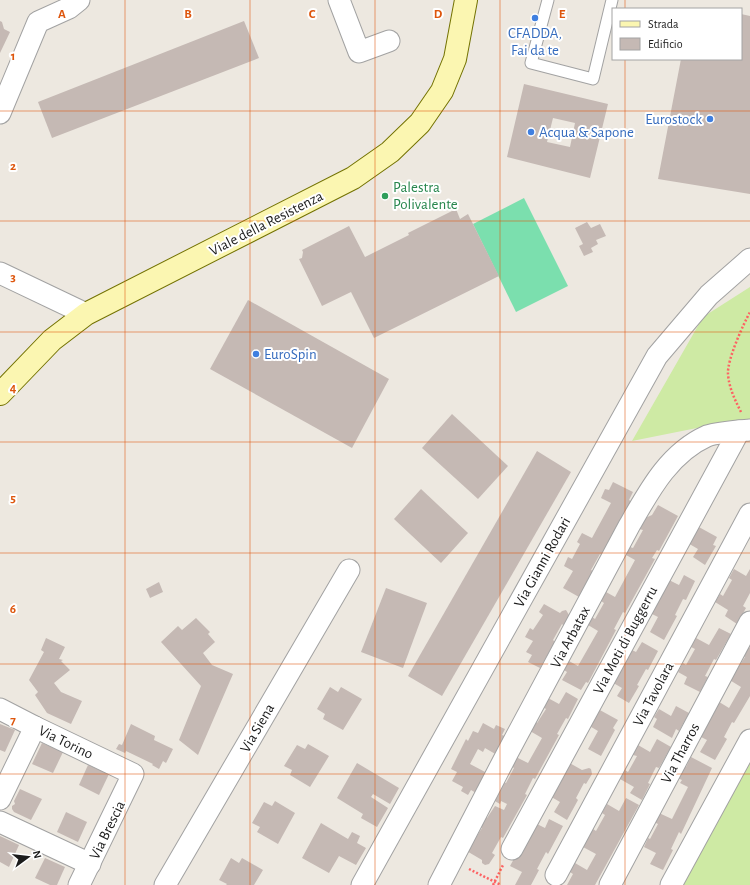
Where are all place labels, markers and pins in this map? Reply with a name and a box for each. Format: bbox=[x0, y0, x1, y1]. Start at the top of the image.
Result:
marker: CFADDA, Fai da te bbox=[530, 13, 540, 23]
place label: CFADDA, Fai da te bbox=[508, 26, 562, 58]
place label: Eurostock bbox=[645, 112, 702, 127]
marker: Eurostock bbox=[705, 114, 715, 124]
place label: Acqua & Sapone bbox=[539, 125, 634, 140]
marker: Acqua & Sapone bbox=[526, 127, 536, 137]
place label: Palestra Polivalente bbox=[393, 180, 458, 212]
marker: Palestra Polivalente bbox=[380, 191, 390, 201]
place label: EuroSpin bbox=[264, 347, 317, 362]
marker: EuroSpin bbox=[251, 349, 261, 359]

